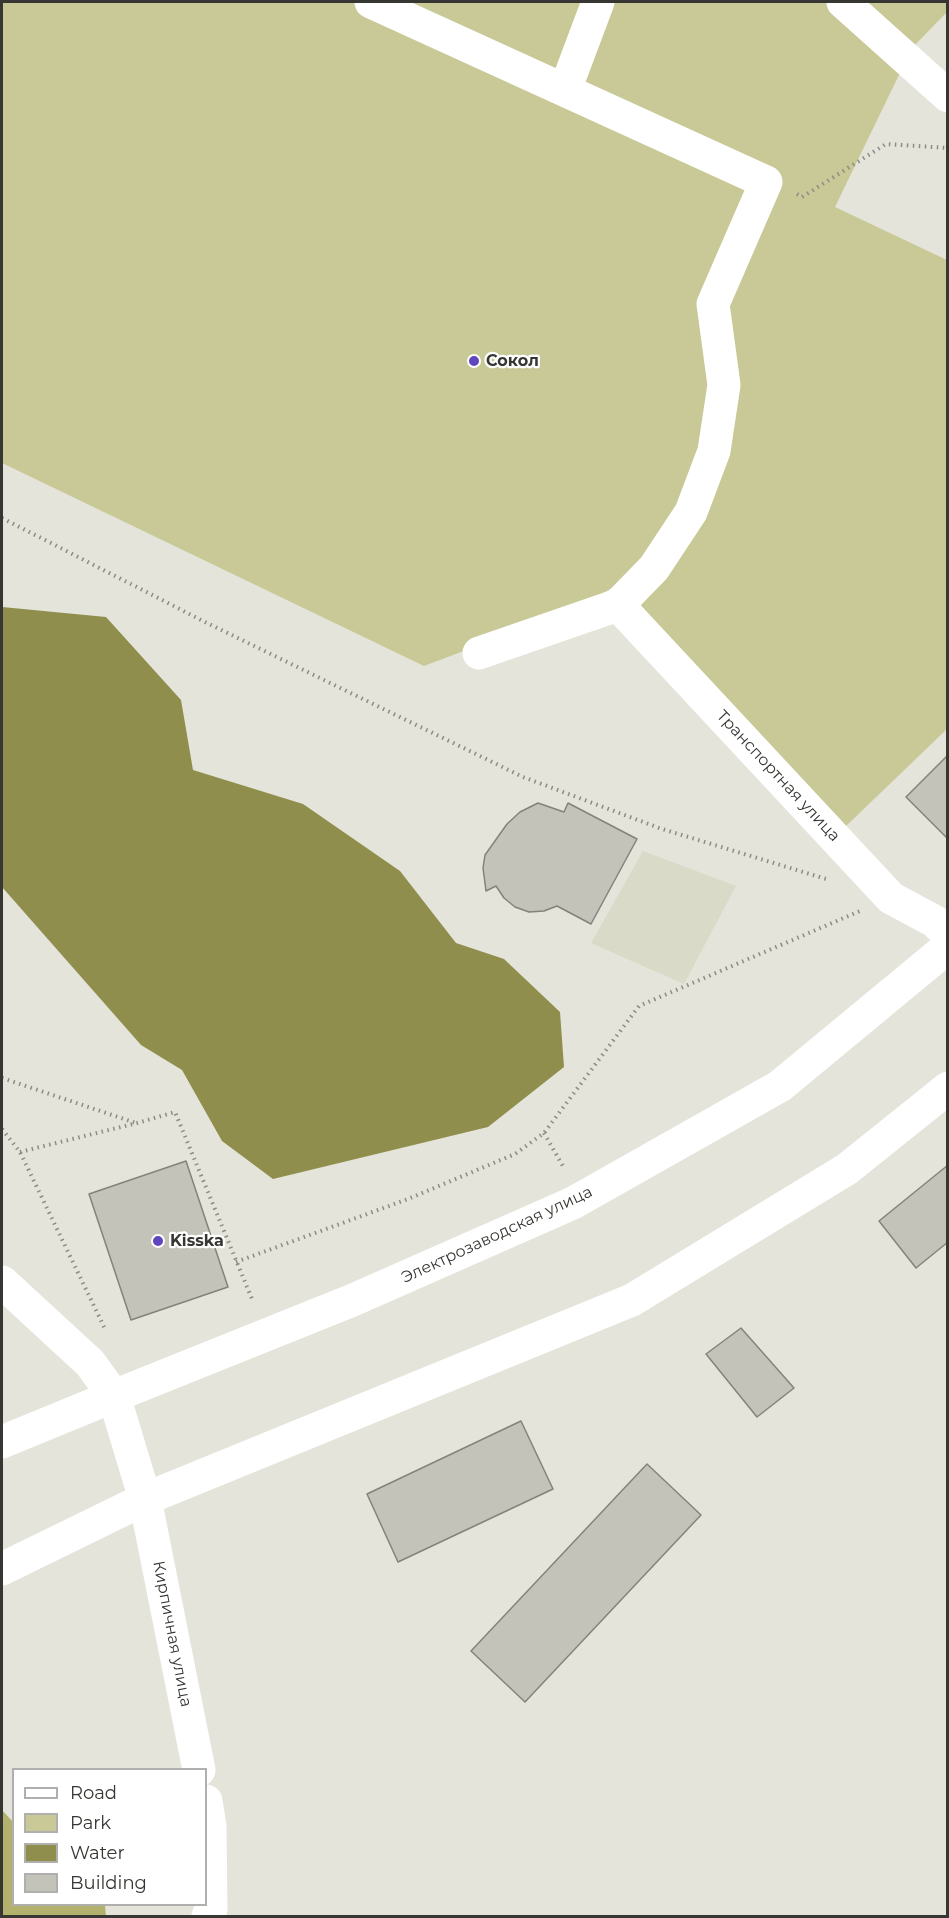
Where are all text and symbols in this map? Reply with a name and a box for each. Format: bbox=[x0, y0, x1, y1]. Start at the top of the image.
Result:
place label: Сокол bbox=[486, 351, 539, 371]
marker: Сокол bbox=[467, 354, 481, 368]
street label: Транспортная улица bbox=[712, 706, 844, 846]
street label: Электрозаводская улица bbox=[399, 1182, 595, 1288]
place label: Kisska bbox=[170, 1231, 224, 1251]
marker: Kisska bbox=[151, 1234, 165, 1248]
street label: Кирпичная улица bbox=[148, 1559, 196, 1709]
legend bbox=[12, 1768, 207, 1906]
text: Road bbox=[70, 1782, 117, 1804]
text: Park bbox=[70, 1812, 111, 1834]
text: Water bbox=[70, 1842, 125, 1864]
text: Building bbox=[70, 1872, 147, 1894]

